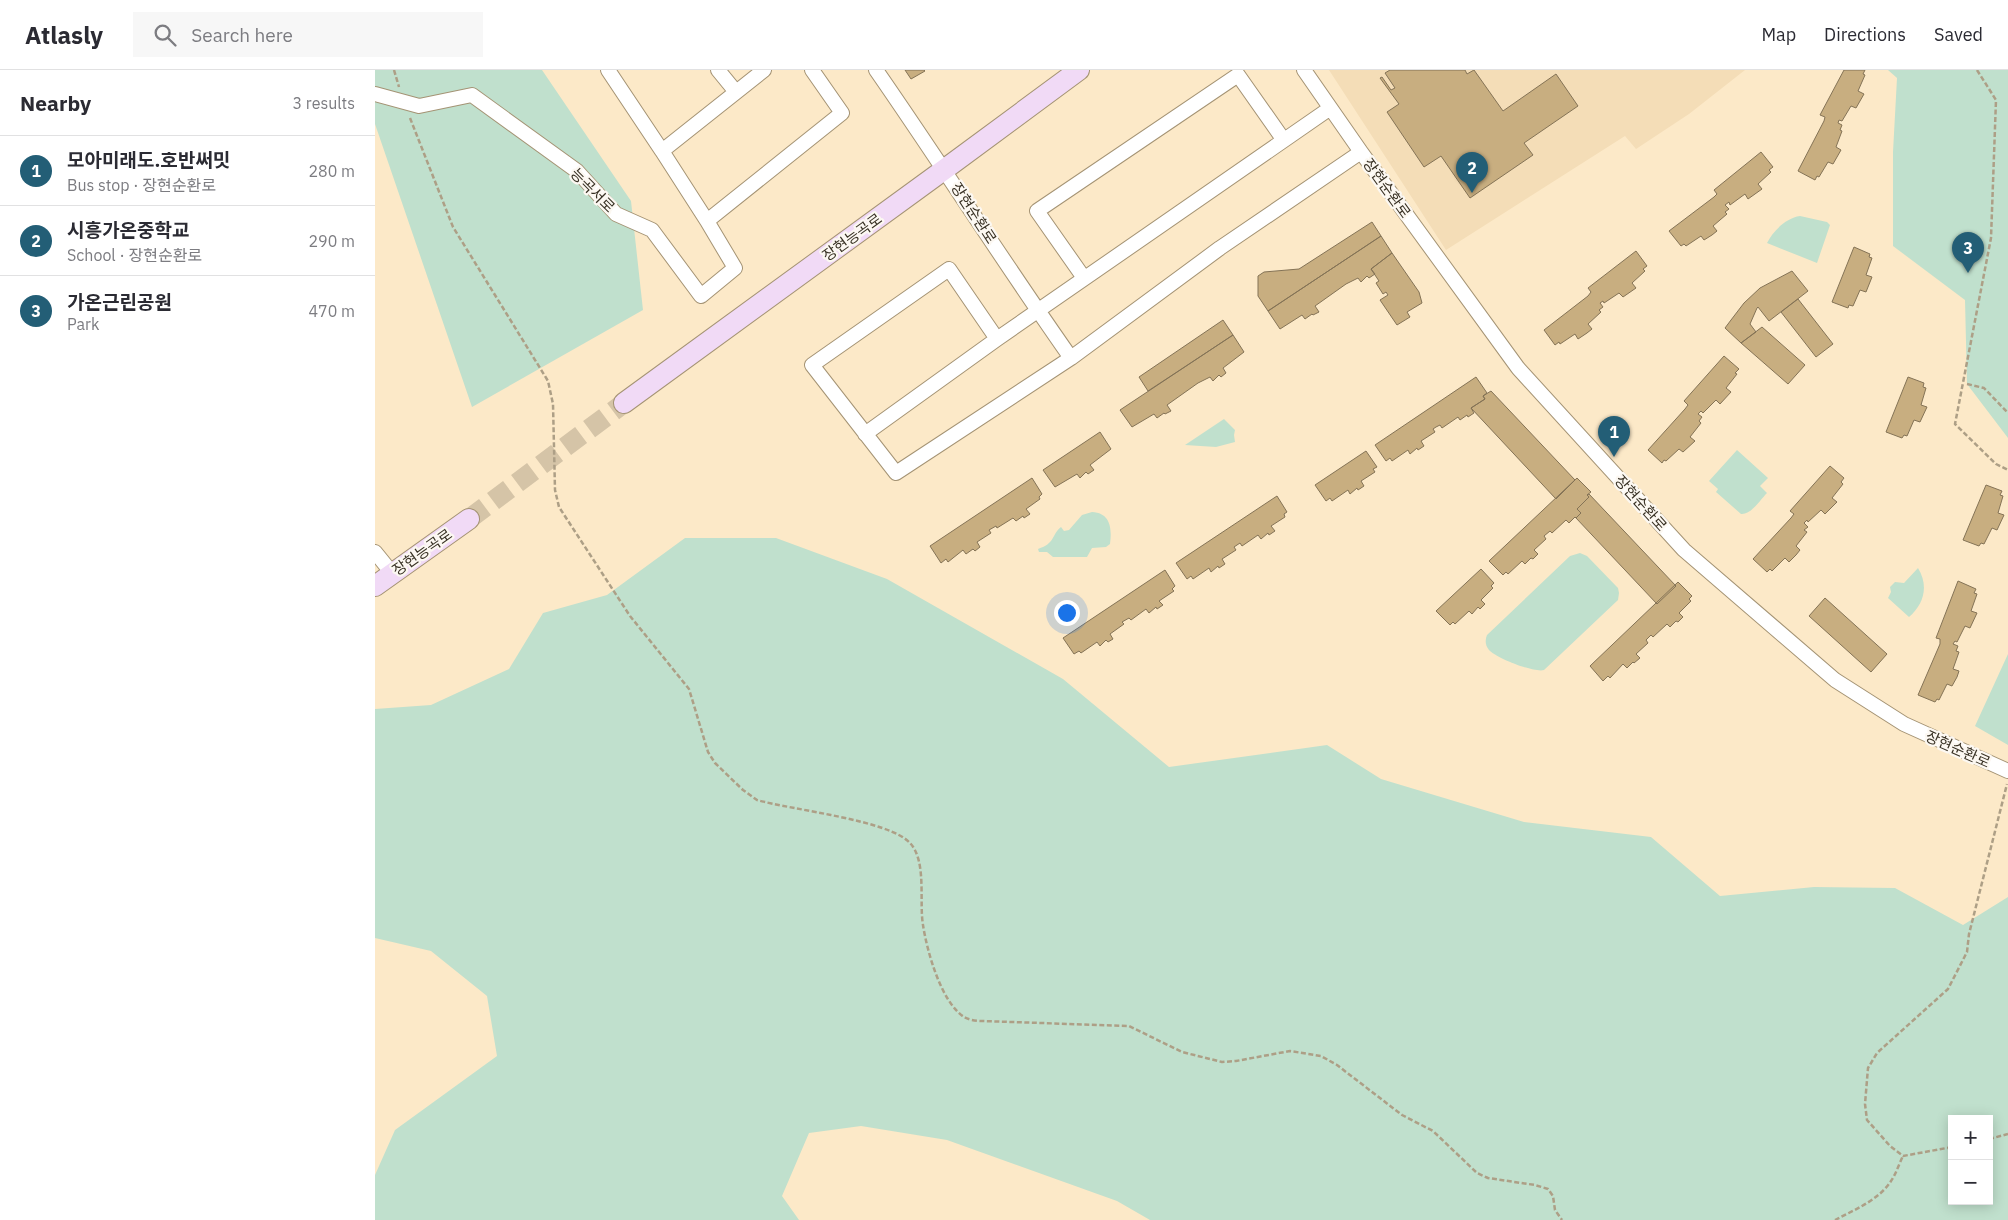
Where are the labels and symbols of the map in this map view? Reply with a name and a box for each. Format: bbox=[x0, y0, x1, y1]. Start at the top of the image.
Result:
pin: 2 bbox=[1456, 152, 1488, 193]
street label: 장현순환로 bbox=[1359, 154, 1415, 222]
street label: 능곡서로 bbox=[567, 164, 619, 216]
street label: 장현순환로 bbox=[947, 179, 1001, 247]
street label: 장현능곡로 bbox=[818, 209, 886, 265]
pin: 3 bbox=[1952, 232, 1984, 273]
pin: 1 bbox=[1598, 416, 1630, 457]
street label: 장현순환로 bbox=[1611, 471, 1671, 535]
street label: 장현능곡로 bbox=[388, 524, 456, 580]
your location bbox=[1054, 600, 1080, 626]
street label: 장현순환로 bbox=[1923, 726, 1993, 772]

